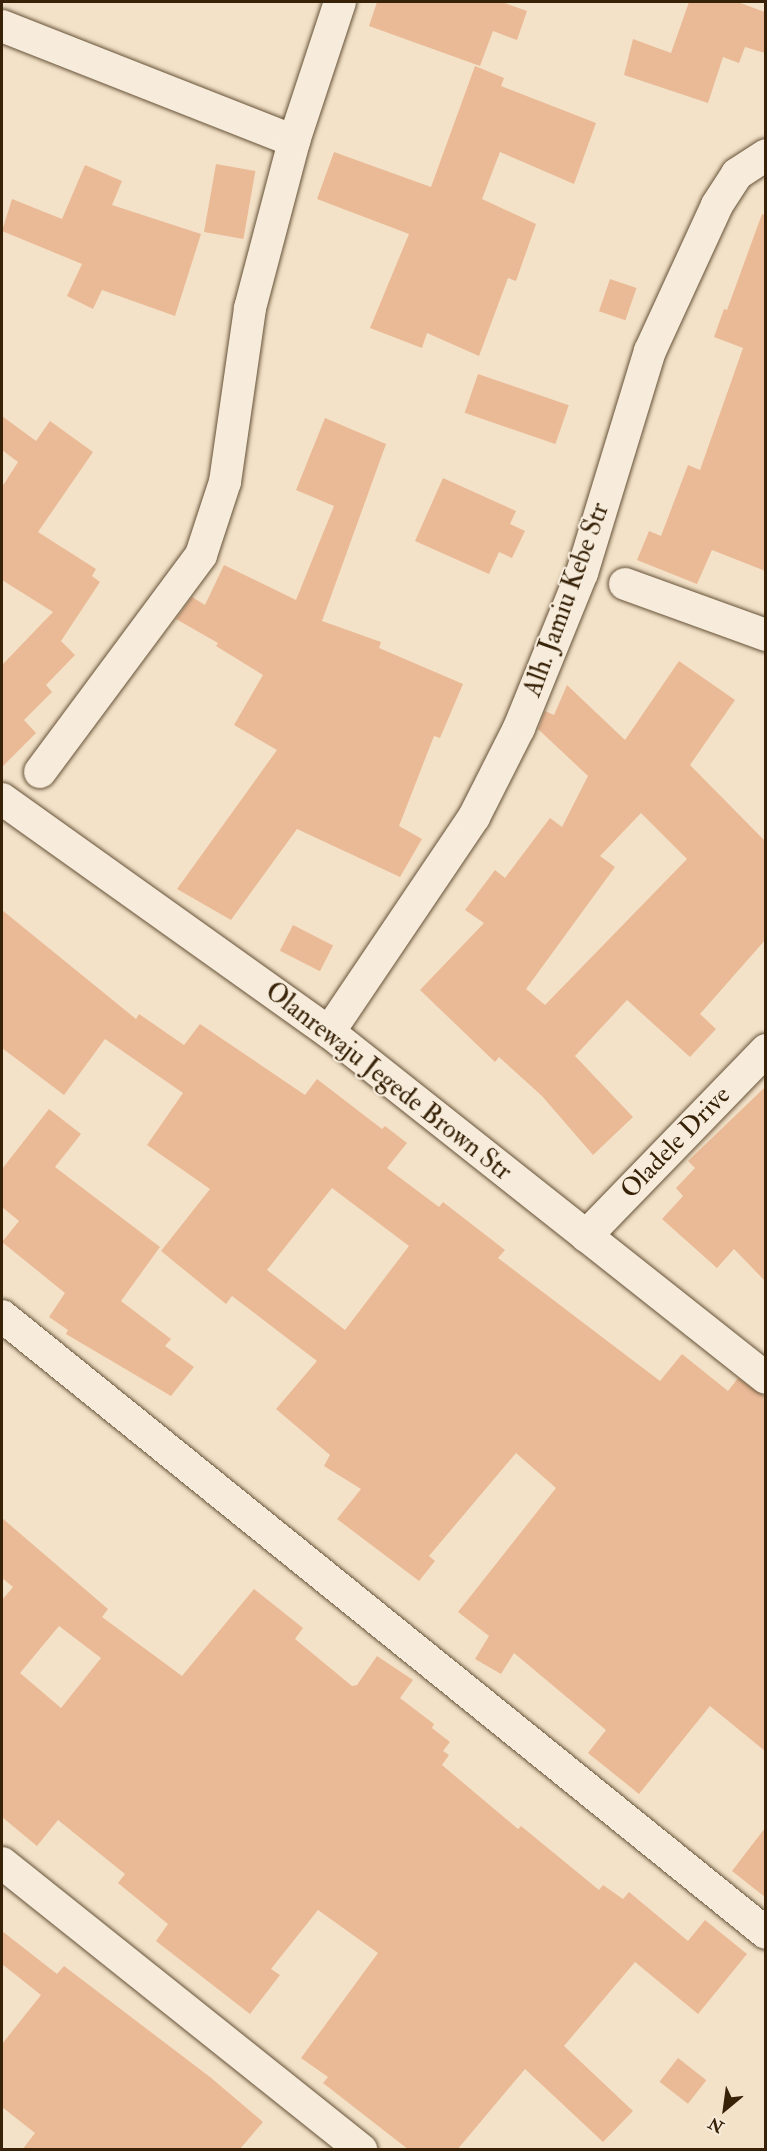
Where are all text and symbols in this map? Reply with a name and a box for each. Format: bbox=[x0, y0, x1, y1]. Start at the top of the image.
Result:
street label: Alh. Jamiu Kebe Str bbox=[517, 499, 617, 701]
street label: Olanrewaju Jegede Brown Str bbox=[259, 976, 517, 1188]
street label: Oladele Drive bbox=[615, 1080, 737, 1206]
north arrow bbox=[695, 2079, 755, 2139]
text: N bbox=[705, 2113, 727, 2137]

